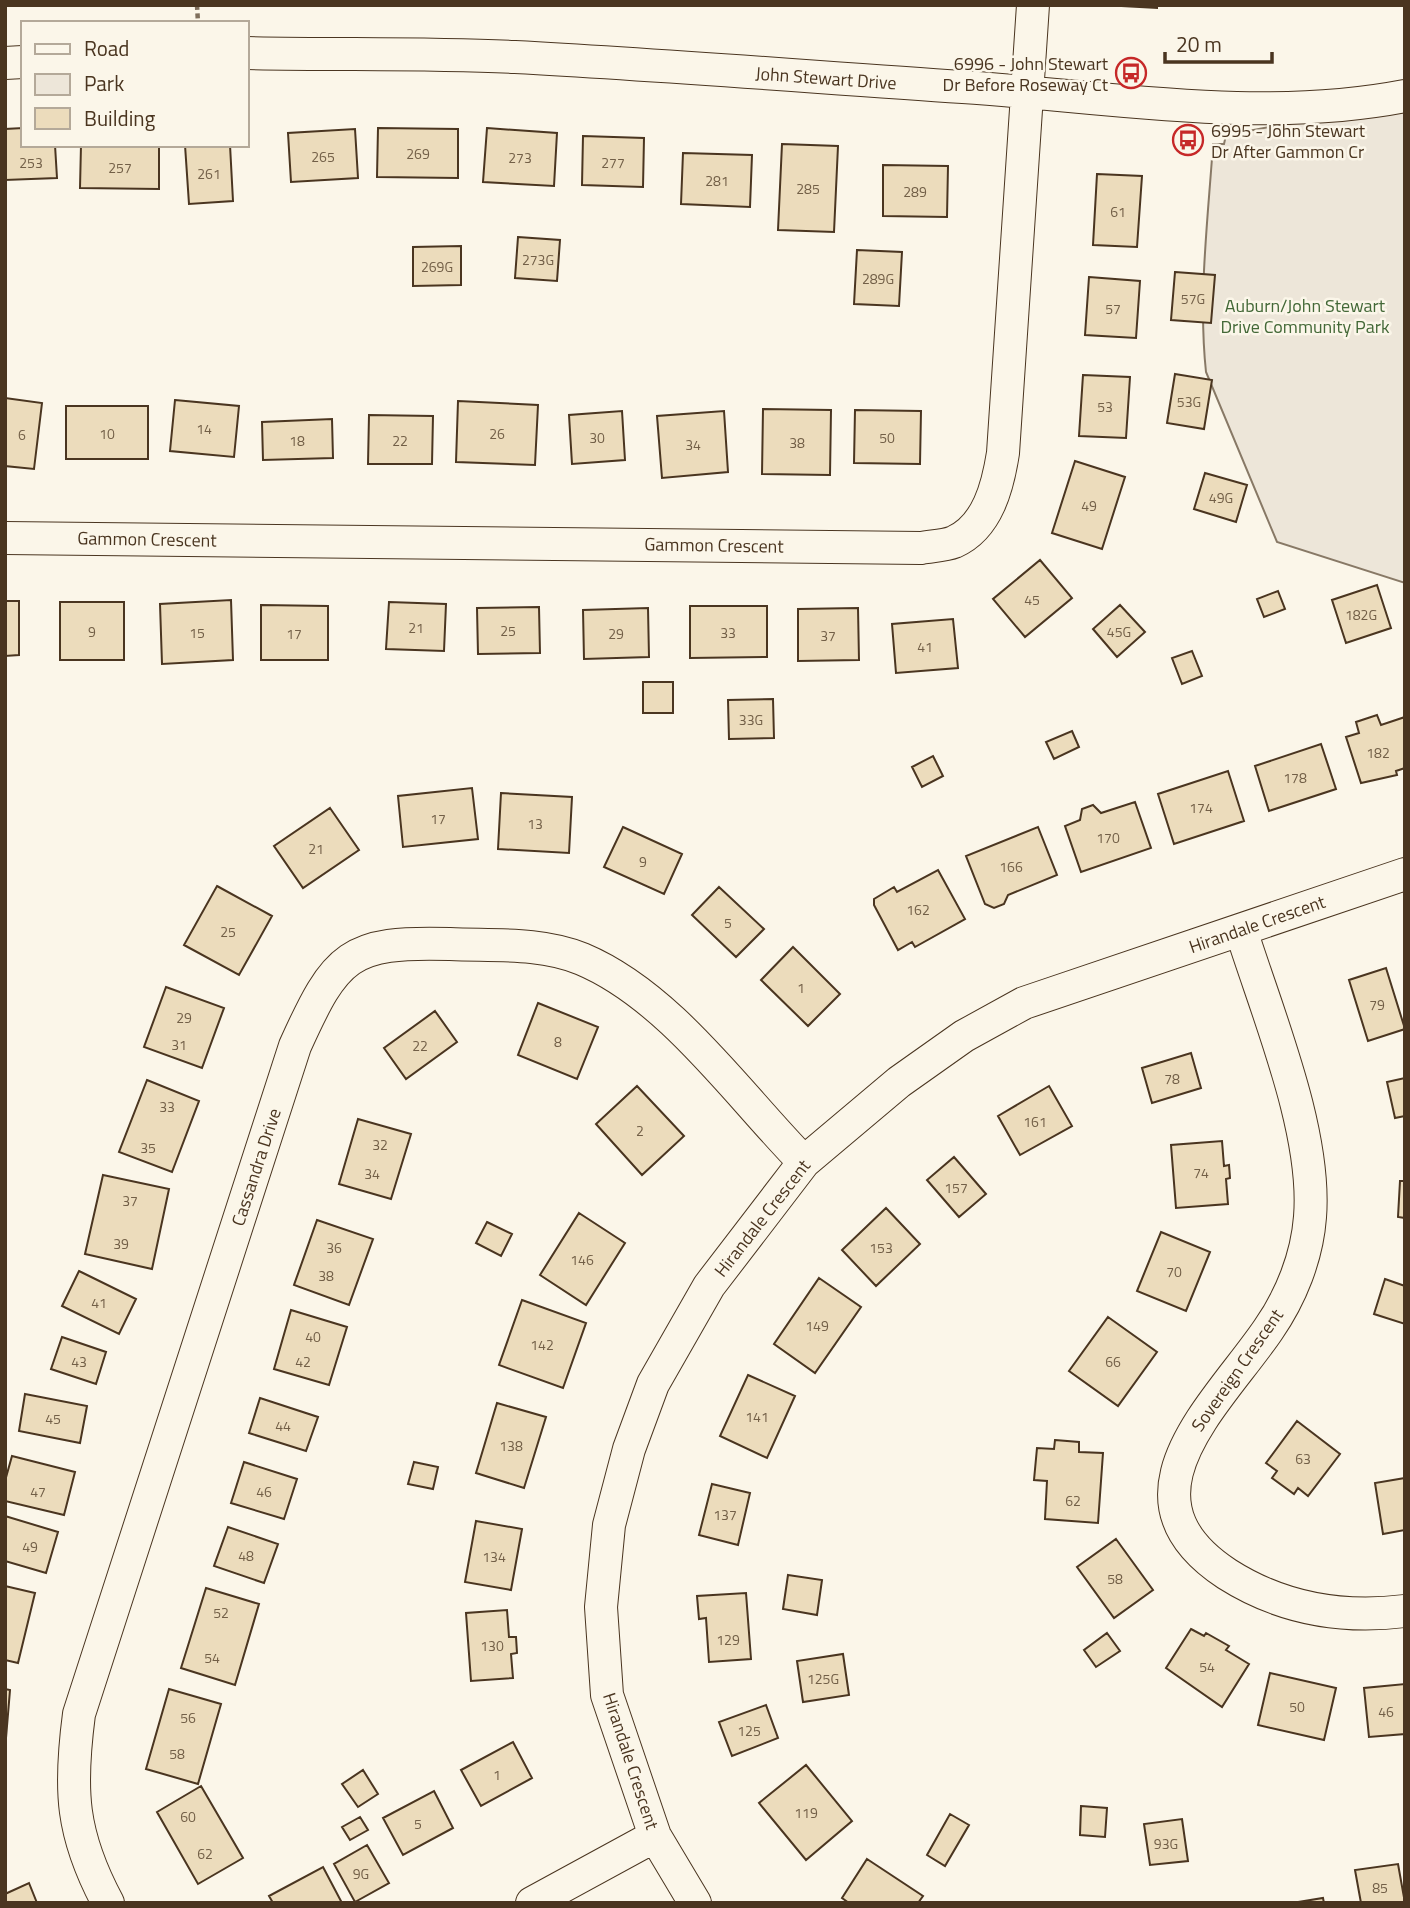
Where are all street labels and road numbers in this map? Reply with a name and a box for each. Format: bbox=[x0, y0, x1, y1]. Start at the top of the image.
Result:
street label: John Stewart Drive bbox=[755, 60, 897, 96]
street label: Gammon Crescent bbox=[77, 524, 218, 554]
street label: Gammon Crescent bbox=[644, 530, 785, 560]
street label: Hirandale Crescent bbox=[1185, 888, 1330, 960]
street label: Cassandra Drive bbox=[224, 1105, 288, 1229]
street label: Hirandale Crescent bbox=[707, 1153, 817, 1283]
street label: Sovereign Crescent bbox=[1184, 1302, 1290, 1437]
street label: Hirandale Crescent bbox=[596, 1689, 666, 1834]

